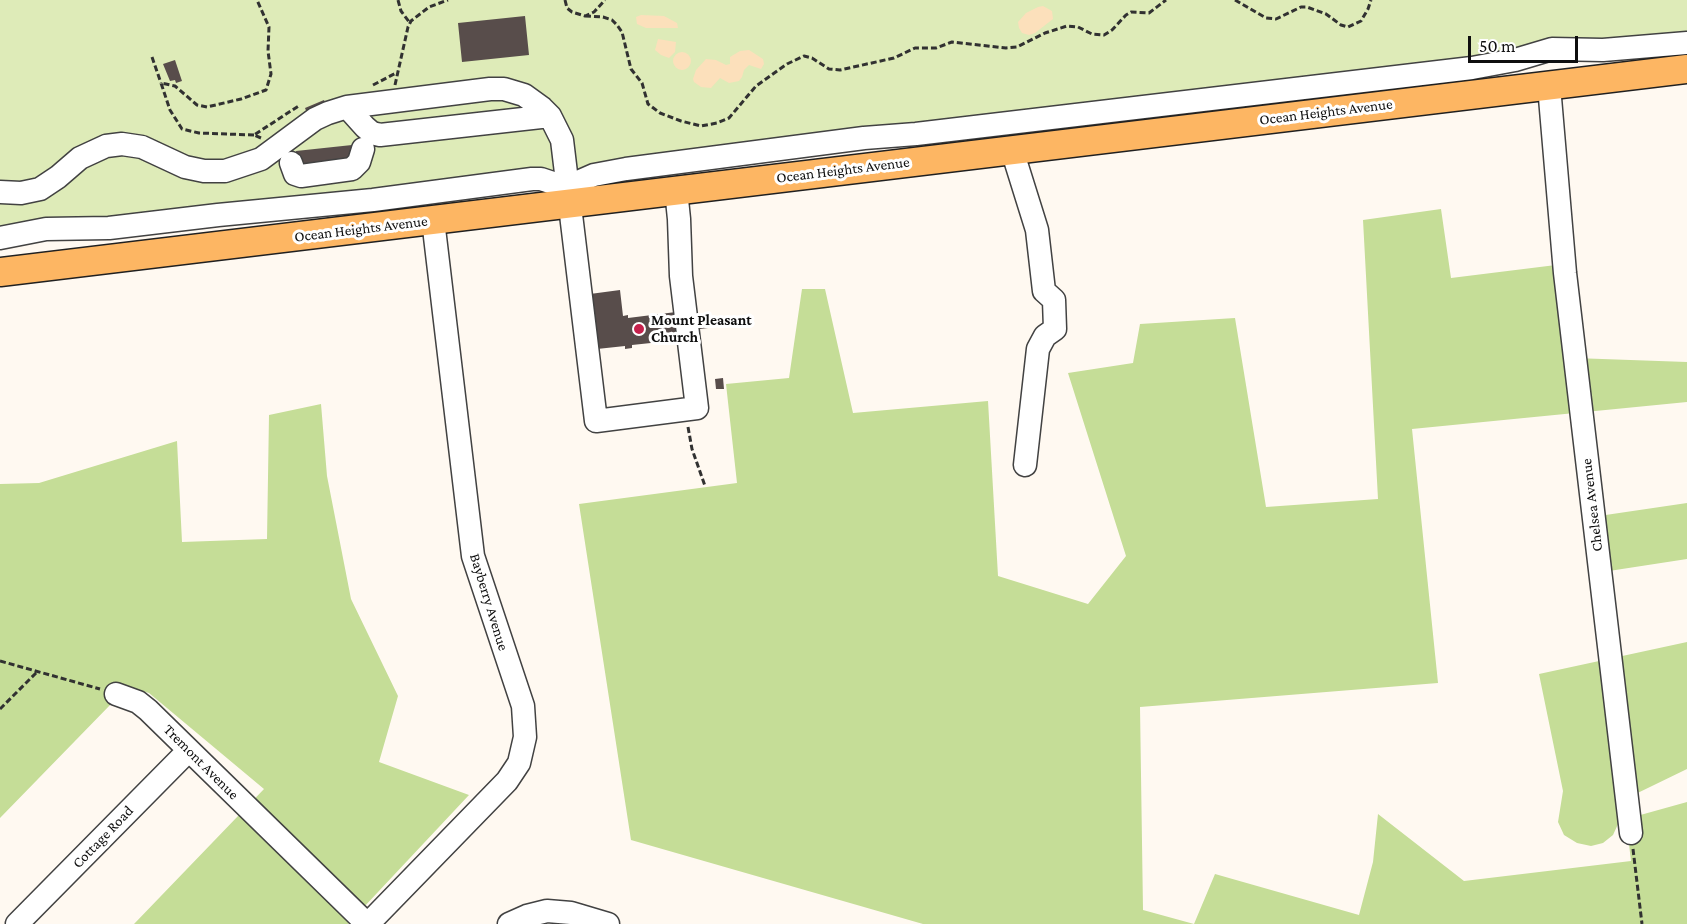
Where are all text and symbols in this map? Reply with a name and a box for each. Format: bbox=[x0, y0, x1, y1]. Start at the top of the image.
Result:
scale bar bbox=[1471, 24, 1580, 62]
text: 50 m bbox=[1479, 36, 1516, 56]
street label: Ocean Heights Avenue bbox=[1258, 95, 1394, 129]
street label: Ocean Heights Avenue bbox=[775, 153, 911, 187]
street label: Ocean Heights Avenue bbox=[293, 212, 429, 246]
place label: Mount Pleasant Church bbox=[651, 311, 752, 346]
marker: Mount Pleasant Church bbox=[632, 322, 646, 336]
street label: Chelsea Avenue bbox=[1577, 457, 1607, 553]
street label: Bayberry Avenue bbox=[466, 551, 512, 653]
street label: Tremont Avenue bbox=[160, 721, 242, 803]
street label: Cottage Road bbox=[69, 802, 137, 872]

